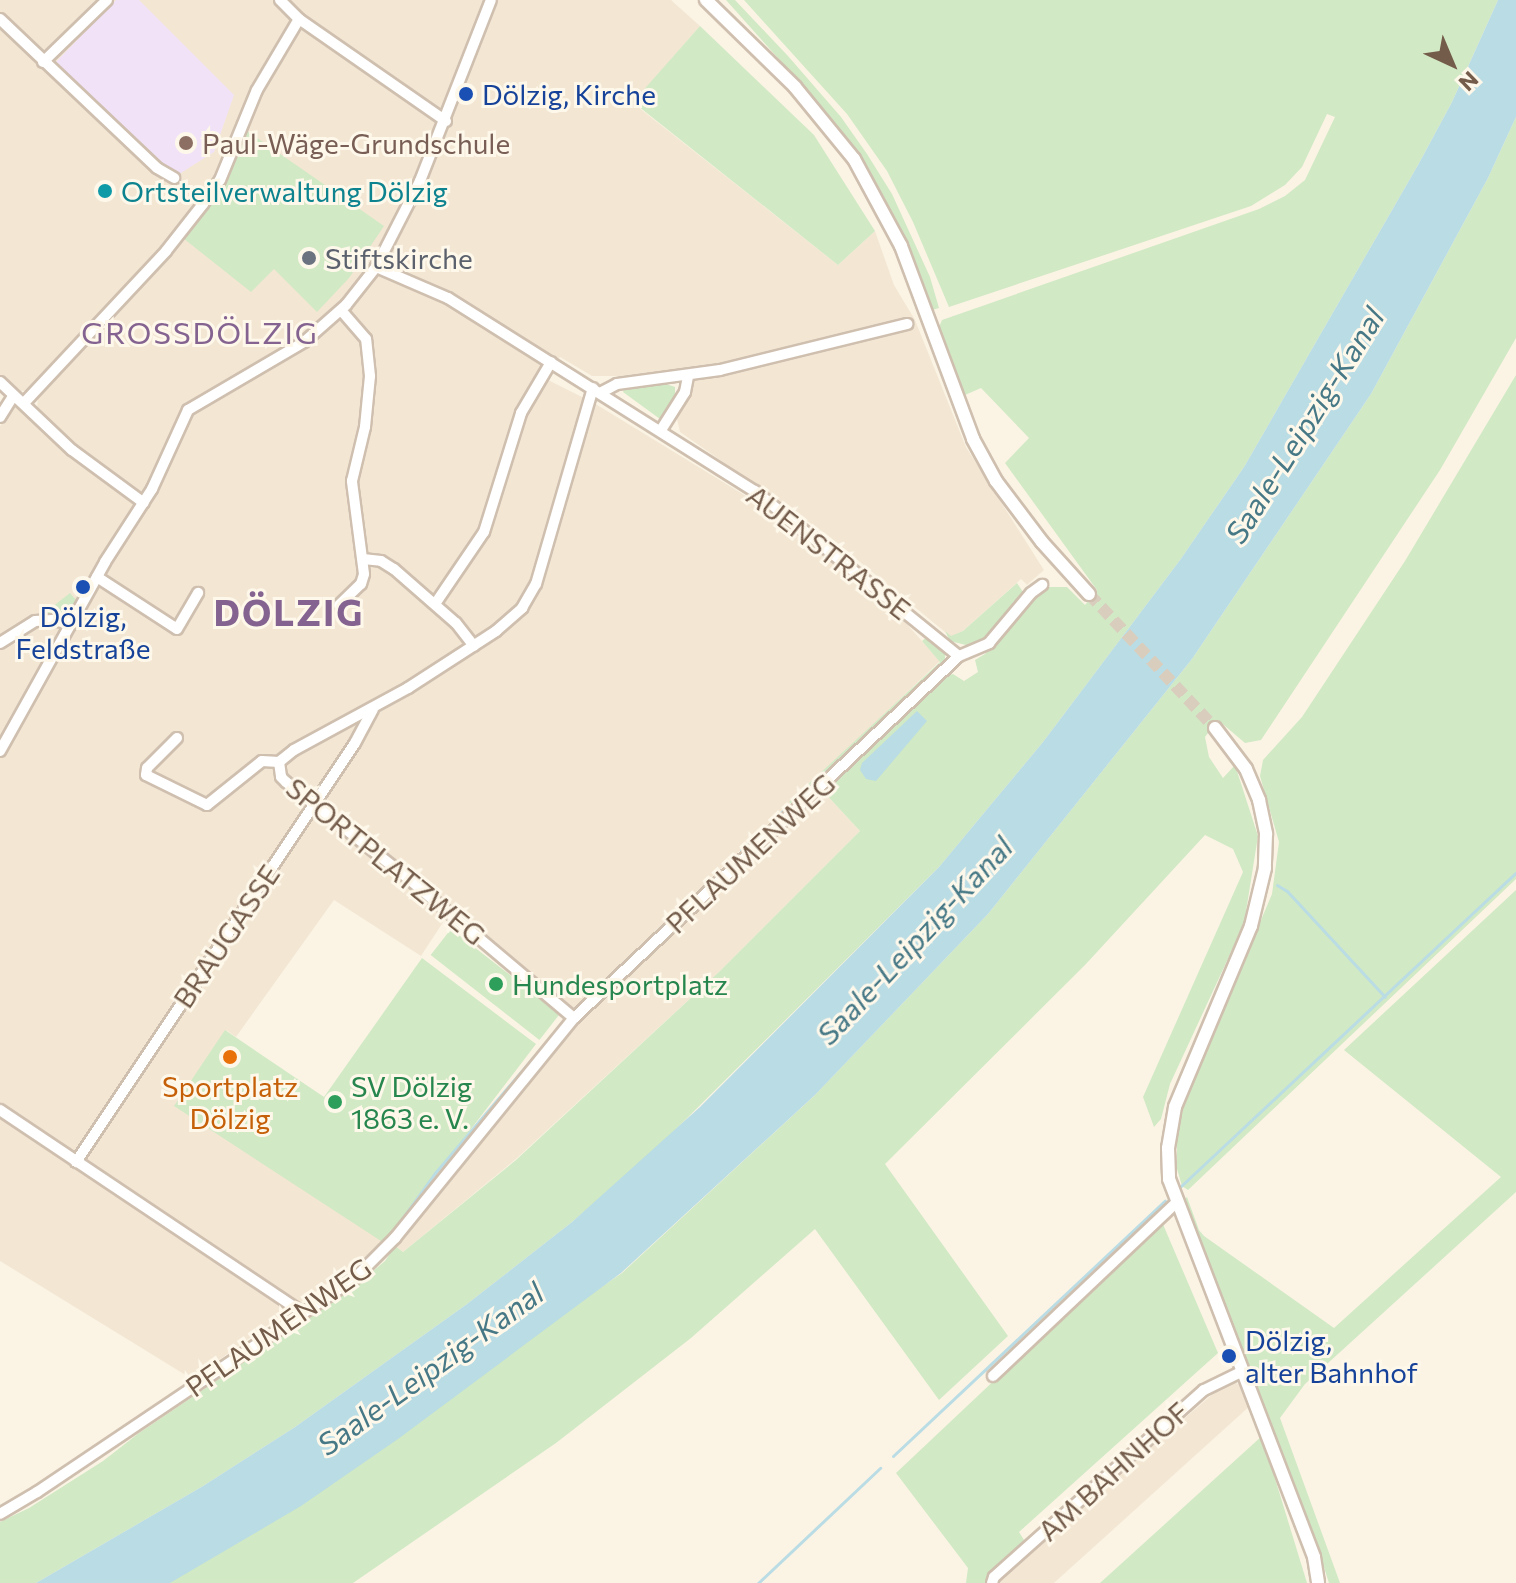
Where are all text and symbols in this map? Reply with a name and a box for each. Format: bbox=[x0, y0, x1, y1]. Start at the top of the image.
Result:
north arrow bbox=[1412, 24, 1492, 104]
text: N bbox=[1454, 66, 1484, 97]
place label: Dölzig, Kirche bbox=[482, 77, 656, 111]
marker: Dölzig, Kirche bbox=[457, 85, 475, 103]
place label: Paul-Wäge-Grundschule bbox=[202, 126, 510, 160]
marker: Paul-Wäge-Grundschule bbox=[177, 134, 195, 152]
place label: Ortsteilverwaltung Dölzig bbox=[121, 174, 448, 208]
marker: Ortsteilverwaltung Dölzig bbox=[96, 182, 114, 200]
place label: Stiftskirche bbox=[325, 241, 473, 275]
marker: Stiftskirche bbox=[300, 249, 318, 267]
water label: Saale-Leipzig-Kanal bbox=[1217, 301, 1391, 549]
district label: GROSSDÖLZIG bbox=[81, 314, 319, 350]
street label: AUENSTRASSE bbox=[741, 478, 917, 626]
marker: Dölzig, Feldstraße bbox=[74, 578, 92, 596]
district label: DÖLZIG bbox=[214, 590, 364, 634]
place label: Dölzig, Feldstraße bbox=[16, 599, 150, 665]
street label: PFLAUMENWEG bbox=[659, 766, 841, 940]
street label: SPORTPLATZWEG bbox=[280, 771, 492, 951]
water label: Saale-Leipzig-Kanal bbox=[808, 829, 1020, 1051]
street label: BRAUGASSE bbox=[166, 858, 286, 1014]
place label: Hundesportplatz bbox=[512, 967, 728, 1001]
marker: Hundesportplatz bbox=[487, 975, 505, 993]
marker: Sportplatz Dölzig bbox=[221, 1048, 239, 1066]
place label: Sportplatz Dölzig bbox=[162, 1069, 298, 1135]
place label: SV Dölzig 1863 e. V. bbox=[351, 1069, 472, 1135]
marker: SV Dölzig 1863 e. V. bbox=[326, 1093, 344, 1111]
street label: PFLAUMENWEG bbox=[179, 1251, 377, 1403]
water label: Saale-Leipzig-Kanal bbox=[310, 1274, 550, 1462]
place label: Dölzig, alter Bahnhof bbox=[1245, 1323, 1418, 1389]
marker: Dölzig, alter Bahnhof bbox=[1220, 1347, 1238, 1365]
street label: AM BAHNHOF bbox=[1031, 1395, 1195, 1547]

